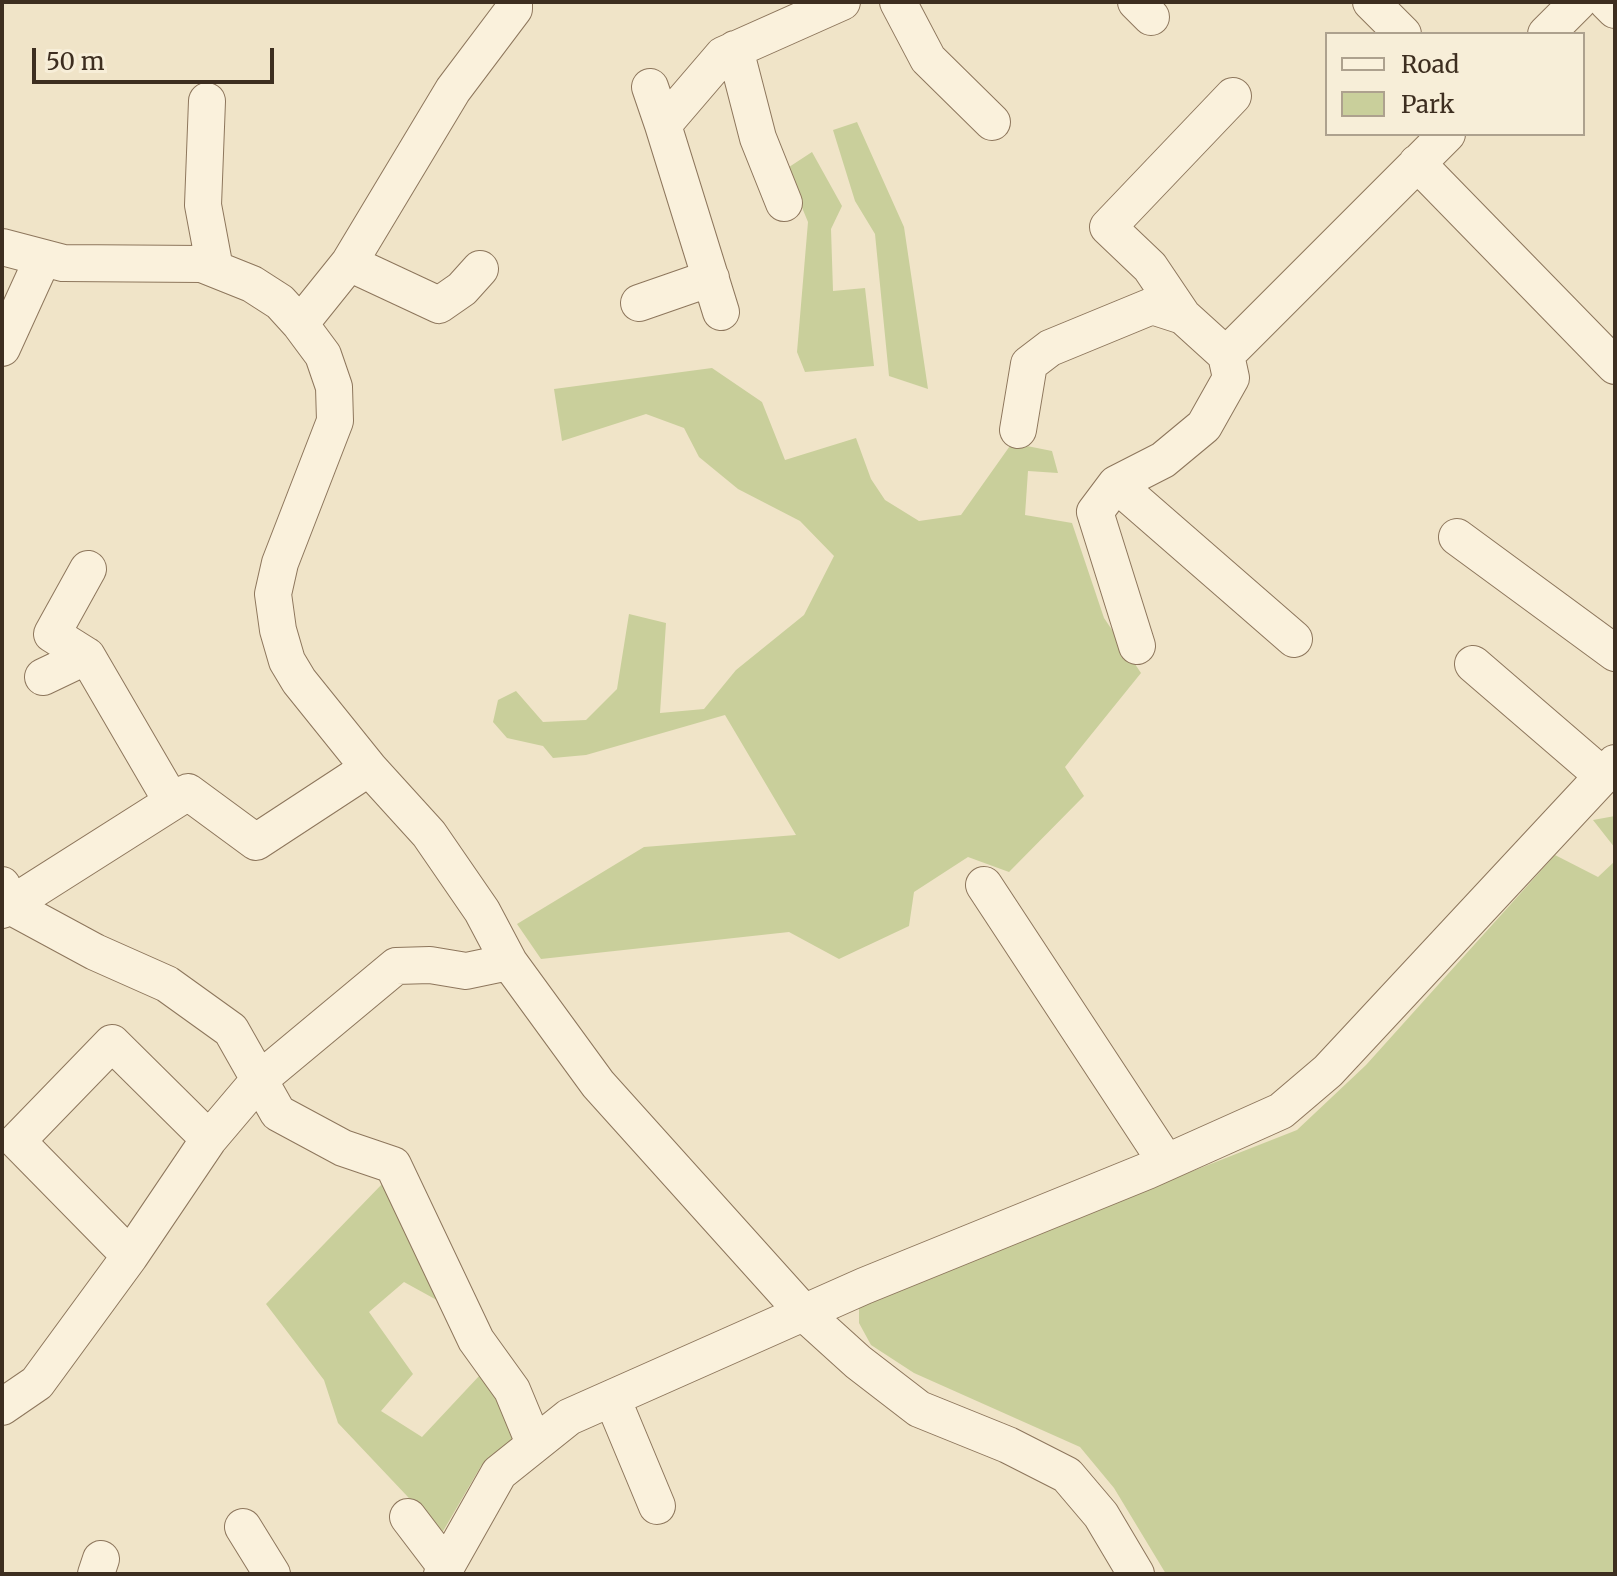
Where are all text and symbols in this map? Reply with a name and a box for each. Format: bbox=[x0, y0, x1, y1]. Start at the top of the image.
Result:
scale bar bbox=[36, 32, 278, 82]
legend bbox=[1325, 32, 1585, 136]
text: 50 m bbox=[46, 46, 105, 77]
text: Road bbox=[1401, 49, 1459, 80]
text: Park bbox=[1401, 89, 1454, 120]

